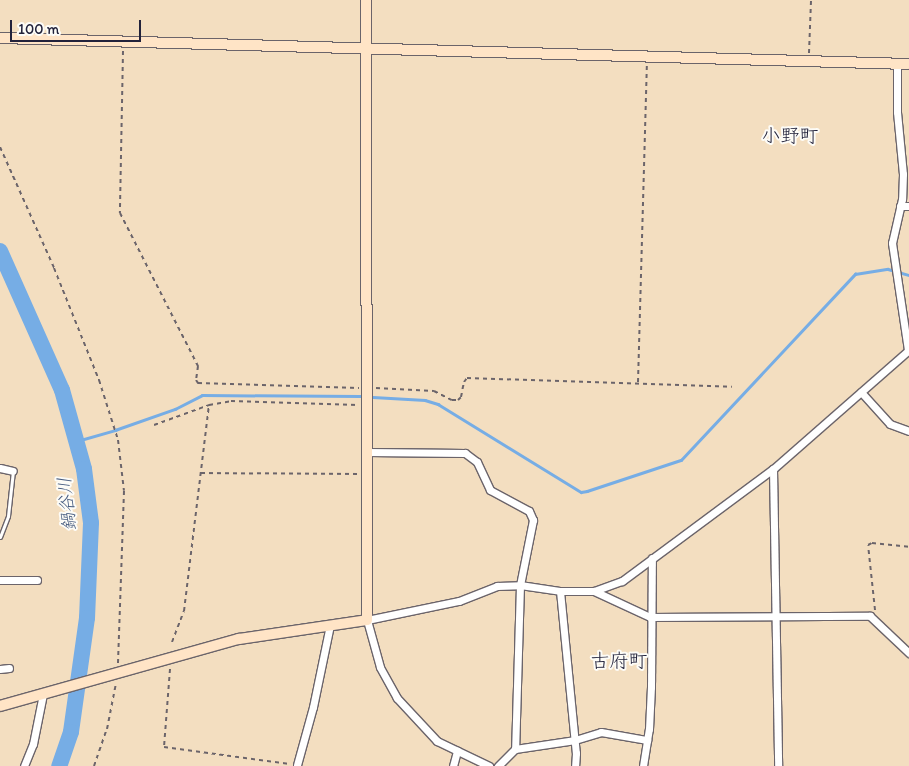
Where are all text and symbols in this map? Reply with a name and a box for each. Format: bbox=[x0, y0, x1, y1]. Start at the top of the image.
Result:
scale bar bbox=[12, 10, 144, 42]
text: 100 m bbox=[18, 20, 59, 38]
district label: 小野町 bbox=[762, 125, 818, 147]
water label: 鍋谷川 bbox=[53, 476, 81, 532]
district label: 古府町 bbox=[591, 650, 647, 672]

